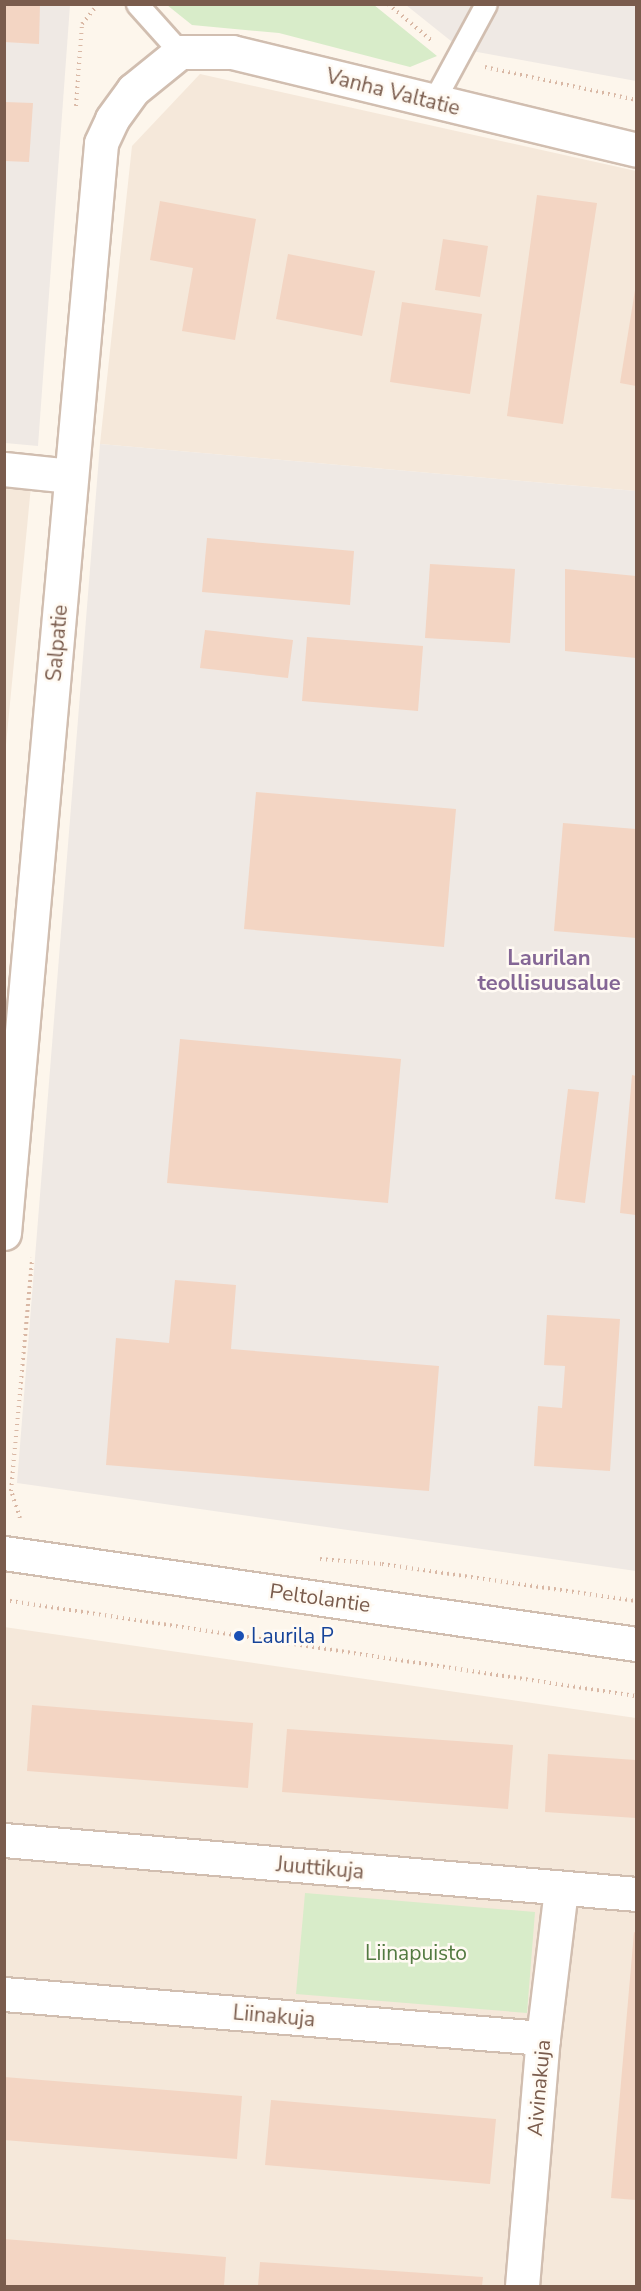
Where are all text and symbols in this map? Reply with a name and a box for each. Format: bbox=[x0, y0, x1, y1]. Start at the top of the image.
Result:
street label: Vanha Valtatie bbox=[323, 63, 463, 121]
street label: Salpatie bbox=[41, 604, 73, 682]
district label: Laurilan teollisuusalue bbox=[477, 945, 621, 996]
street label: Peltolantie bbox=[268, 1578, 372, 1618]
place label: Laurila P bbox=[251, 1623, 334, 1649]
marker: Laurila P bbox=[232, 1629, 246, 1643]
street label: Juuttikuja bbox=[275, 1852, 365, 1884]
park label: Liinapuisto bbox=[365, 1940, 467, 1966]
street label: Liinakuja bbox=[232, 2000, 316, 2032]
street label: Aivinakuja bbox=[522, 2038, 556, 2138]

